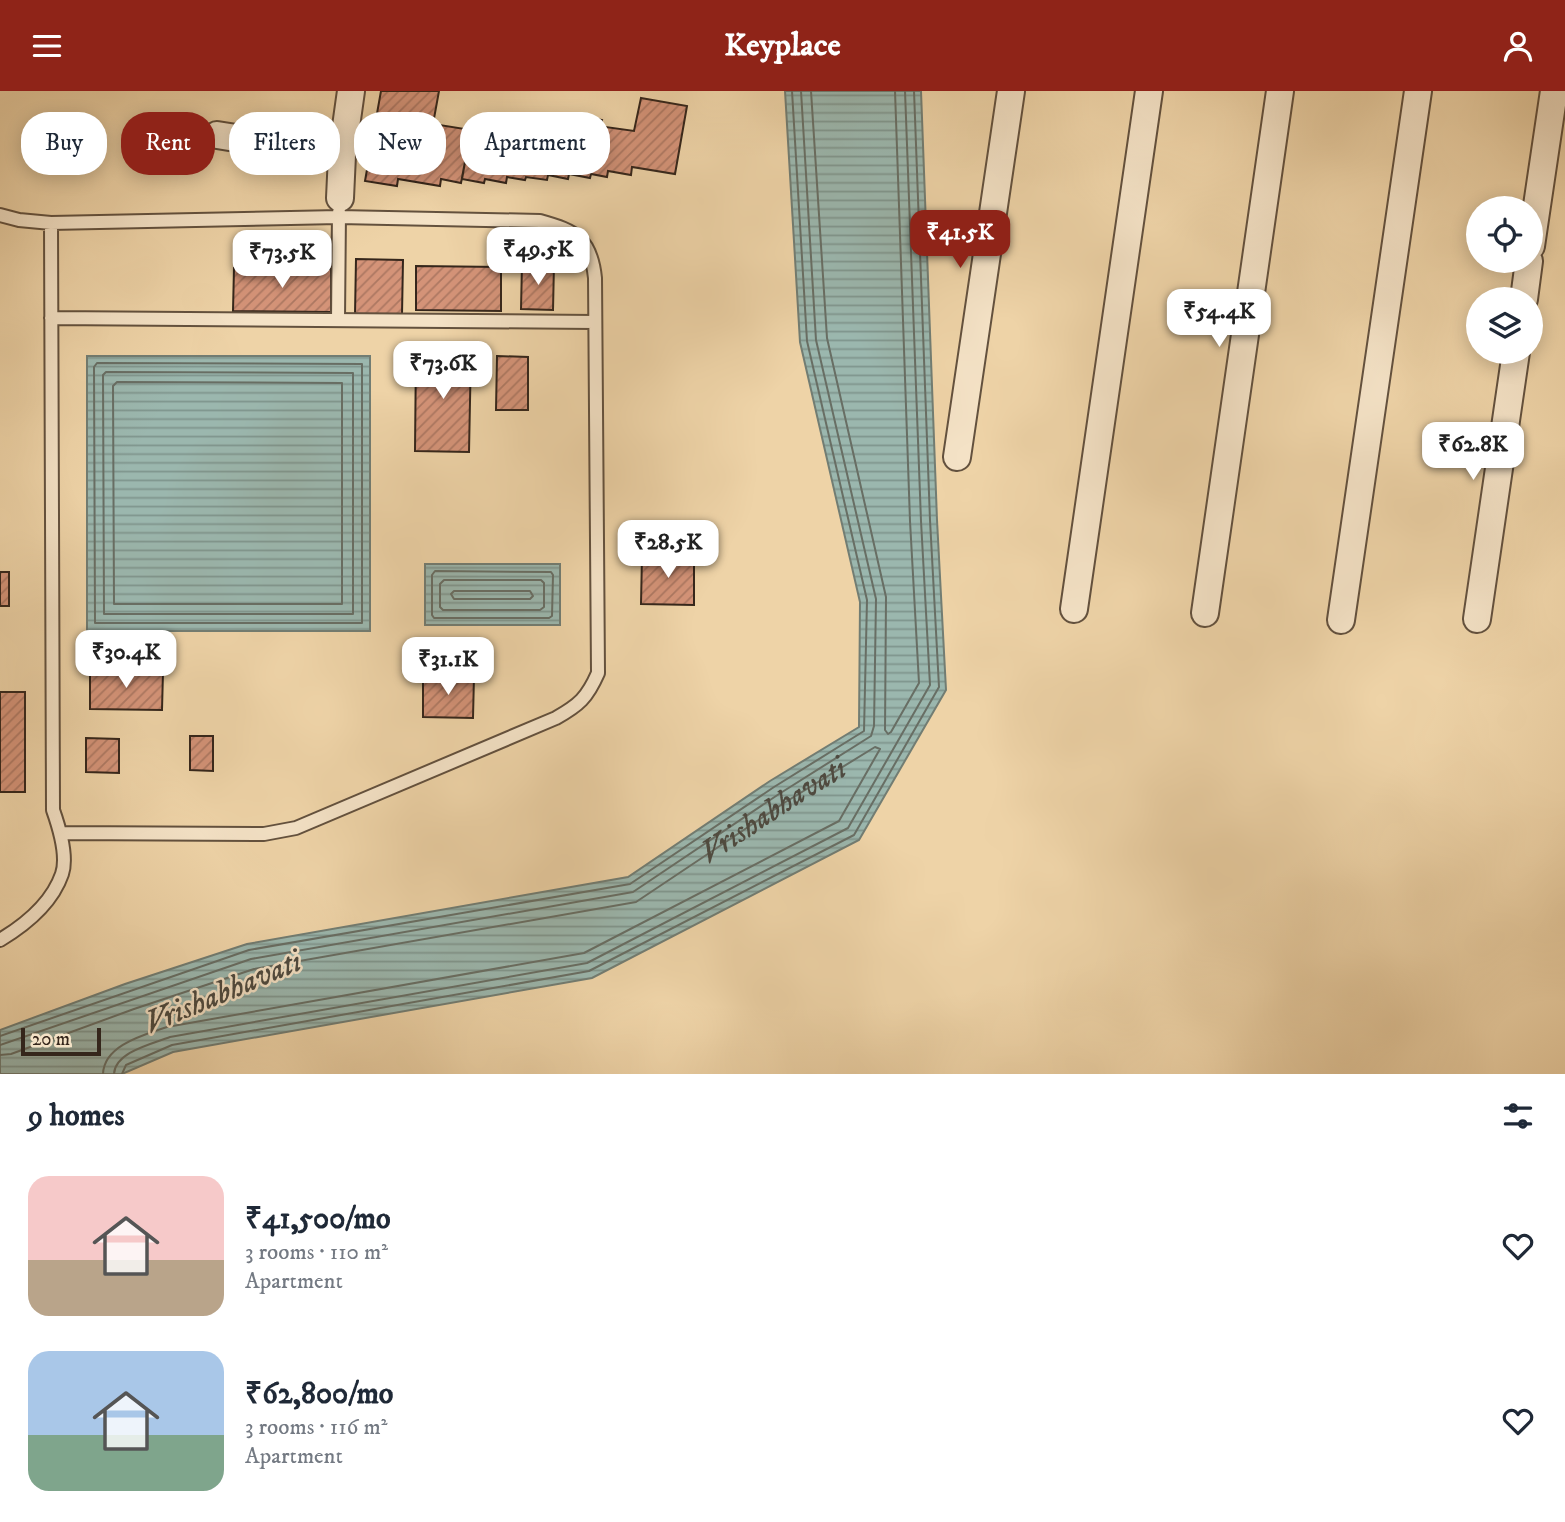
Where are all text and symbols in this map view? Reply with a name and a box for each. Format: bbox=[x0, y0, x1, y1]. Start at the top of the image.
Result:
text: Keyplace bbox=[724, 26, 841, 66]
icon: menu bbox=[28, 27, 66, 65]
icon: person bbox=[1499, 27, 1537, 65]
chip: Buy bbox=[21, 112, 107, 175]
chip: Rent bbox=[121, 112, 215, 175]
chip: Filters bbox=[229, 112, 340, 175]
chip: New bbox=[354, 112, 446, 175]
chip: Apartment bbox=[460, 112, 610, 175]
map controls bbox=[1466, 196, 1543, 364]
button: locate bbox=[1466, 196, 1543, 273]
pin: ₹41.5K bbox=[903, 211, 1017, 270]
text: ₹41.5K bbox=[926, 218, 994, 247]
pin: ₹49.5K bbox=[481, 227, 595, 287]
pin: ₹73.5K bbox=[225, 231, 339, 290]
text: ₹49.5K bbox=[503, 235, 573, 264]
text: ₹73.5K bbox=[249, 238, 315, 267]
button: layers bbox=[1466, 287, 1543, 364]
pin: ₹54.4K bbox=[1162, 289, 1276, 349]
text: ₹54.4K bbox=[1183, 297, 1255, 326]
pin: ₹73.6K bbox=[386, 341, 500, 401]
text: ₹73.6K bbox=[409, 349, 477, 378]
pin: ₹62.8K bbox=[1416, 423, 1530, 482]
text: ₹62.8K bbox=[1438, 430, 1508, 459]
pin: ₹28.5K bbox=[611, 521, 725, 580]
text: ₹28.5K bbox=[634, 528, 702, 557]
pin: ₹30.4K bbox=[69, 631, 183, 690]
pin: ₹31.1K bbox=[391, 637, 505, 697]
text: ₹30.4K bbox=[91, 638, 161, 667]
text: ₹31.1K bbox=[418, 645, 478, 674]
water label: Vrishabhavati bbox=[692, 748, 856, 874]
water label: Vrishabhavati bbox=[138, 941, 309, 1044]
scale bar bbox=[21, 1025, 102, 1057]
text: 20 m bbox=[32, 1028, 70, 1051]
icon: filters bbox=[1499, 1097, 1537, 1135]
text: 9 homes bbox=[28, 1098, 125, 1135]
text: ₹41,500/mo bbox=[245, 1201, 391, 1238]
icon: home bbox=[84, 1204, 168, 1288]
icon: heart bbox=[1499, 1227, 1537, 1265]
text: 3 rooms · 110 m² bbox=[245, 1238, 388, 1267]
text: Apartment bbox=[245, 1267, 343, 1296]
text: ₹62,800/mo bbox=[245, 1376, 393, 1413]
icon: home bbox=[84, 1379, 168, 1463]
icon: heart bbox=[1499, 1402, 1537, 1440]
text: 3 rooms · 116 m² bbox=[245, 1413, 388, 1442]
text: Apartment bbox=[245, 1442, 343, 1471]

